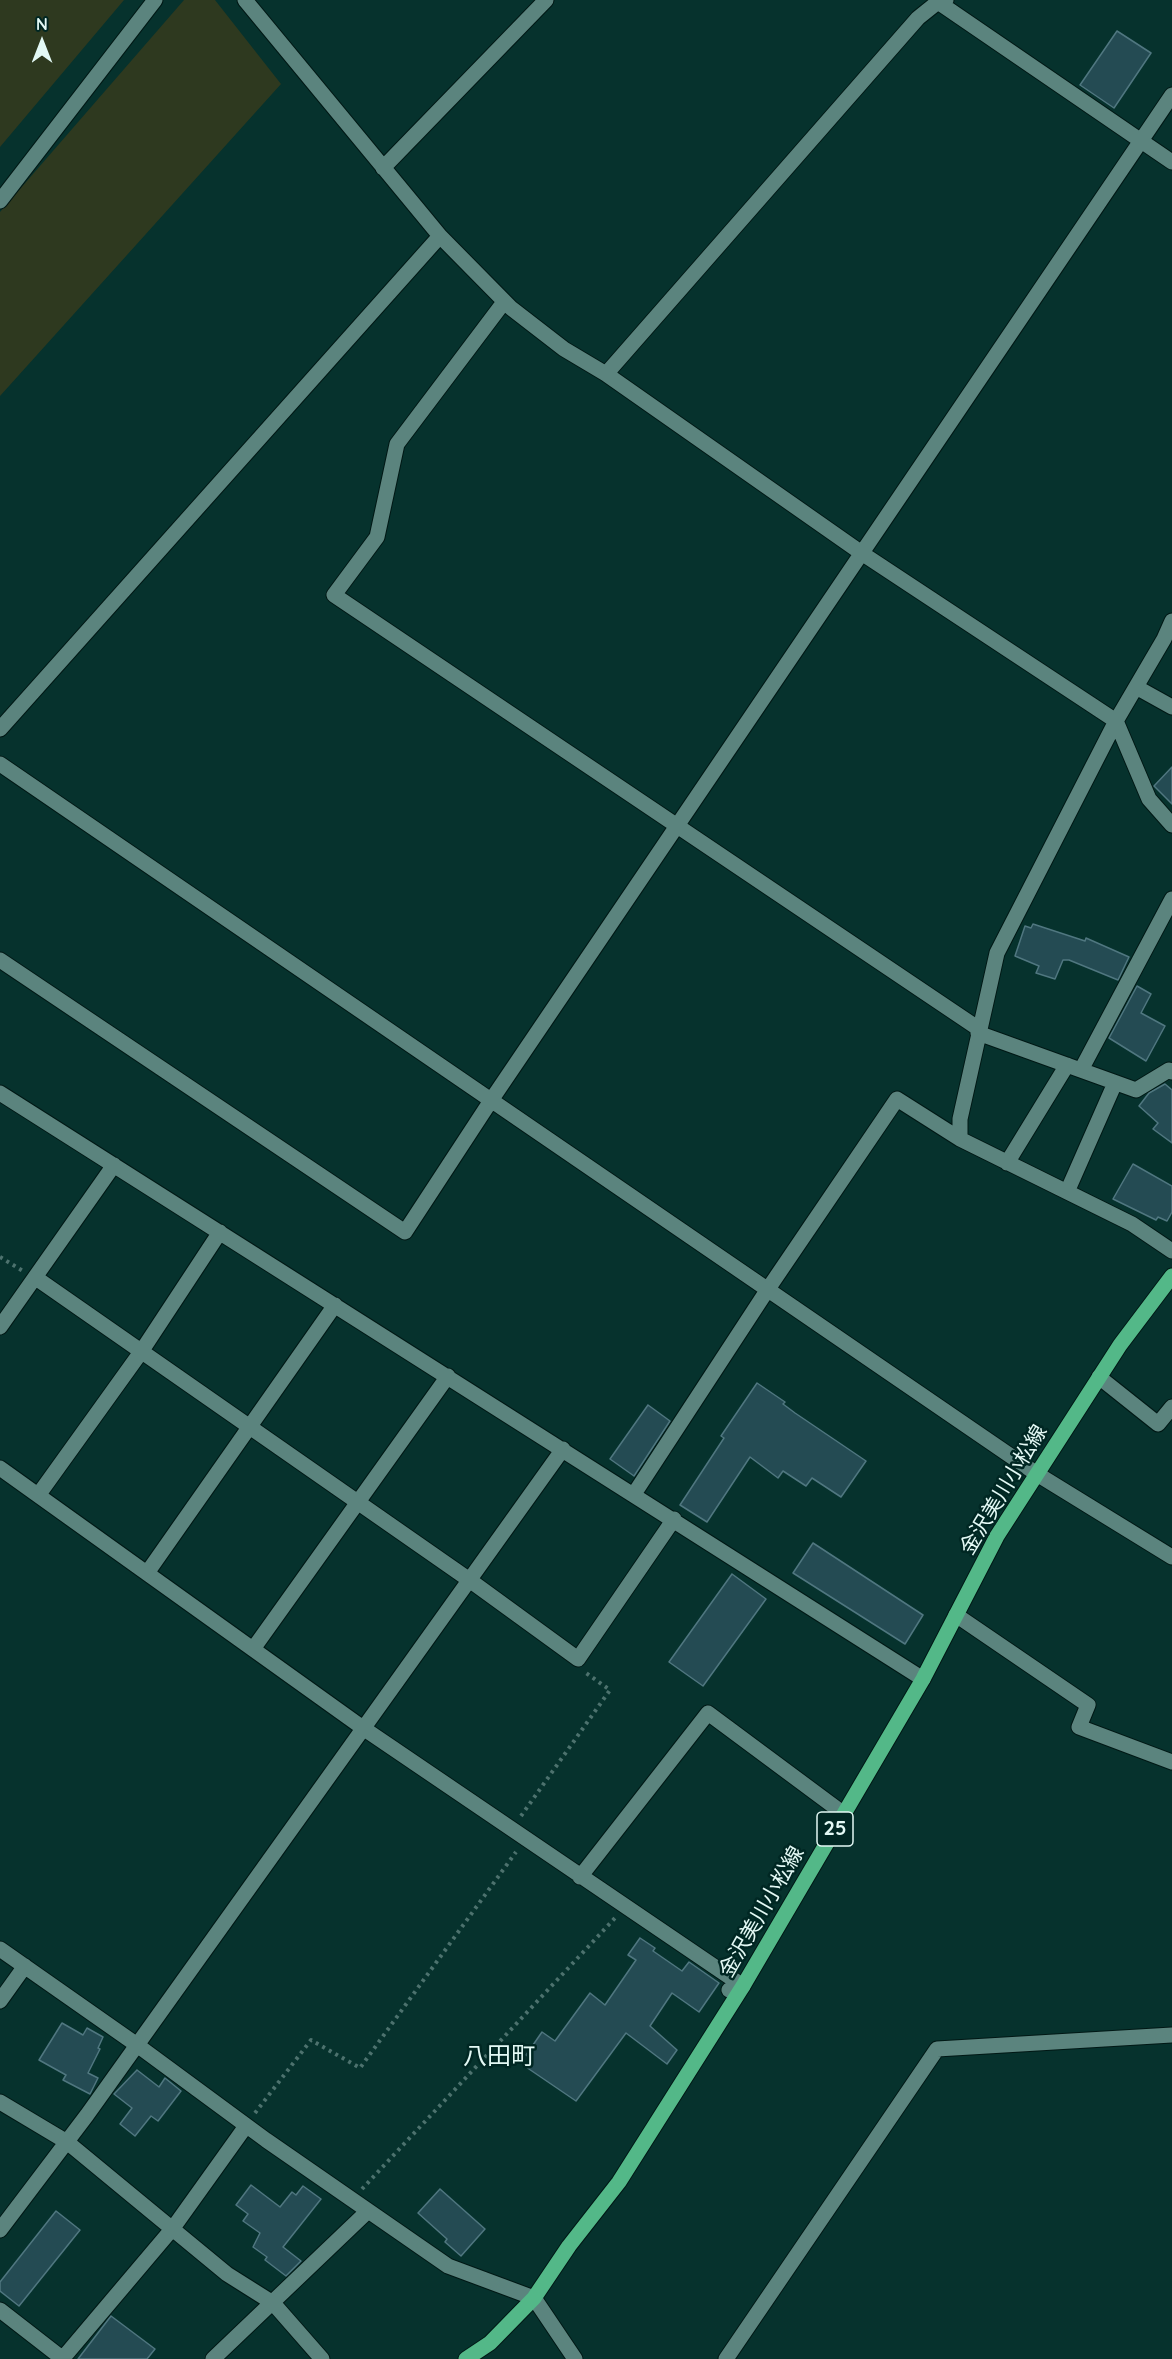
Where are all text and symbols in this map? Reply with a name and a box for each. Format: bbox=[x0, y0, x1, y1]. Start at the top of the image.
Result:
north arrow bbox=[12, 12, 72, 72]
text: N bbox=[36, 14, 48, 34]
street label: 金沢美川小松線 bbox=[955, 1421, 1053, 1559]
road number: 25 bbox=[817, 1812, 853, 1846]
street label: 金沢美川小松線 bbox=[714, 1842, 810, 1982]
district label: 八田町 bbox=[463, 2043, 535, 2071]

